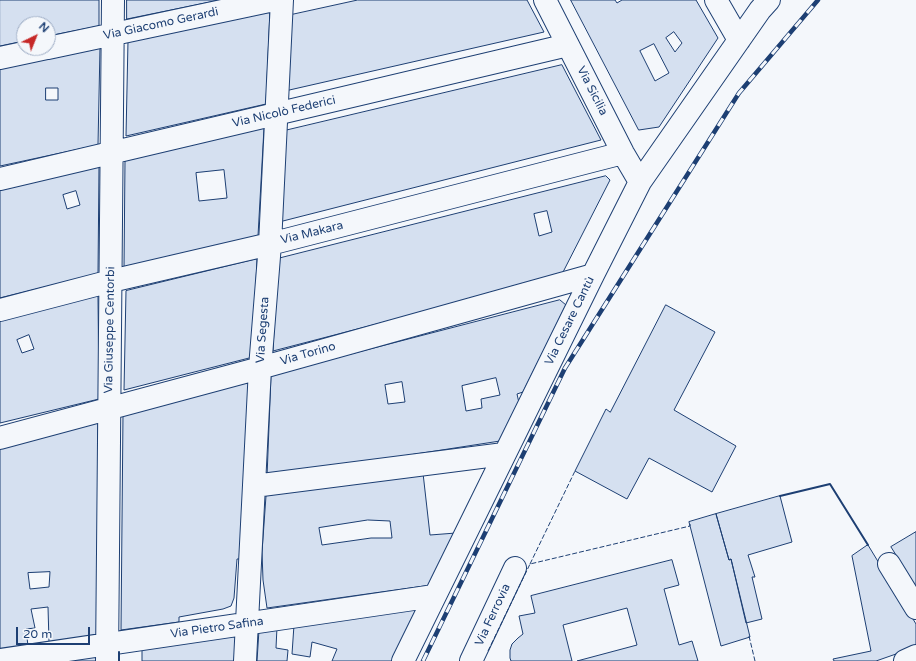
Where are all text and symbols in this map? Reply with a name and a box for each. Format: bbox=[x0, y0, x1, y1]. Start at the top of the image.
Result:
street label: Via Giacomo Gerardi bbox=[102, 5, 220, 43]
north arrow bbox=[16, 16, 56, 56]
text: N bbox=[36, 20, 52, 35]
street label: Via Sicilia bbox=[573, 64, 611, 118]
street label: Via Nicolò Federici bbox=[231, 93, 337, 131]
street label: Via Makara bbox=[279, 218, 345, 248]
street label: Via Giuseppe Centorbi bbox=[102, 266, 118, 394]
street label: Via Cesare Cantù bbox=[542, 274, 598, 368]
street label: Via Segesta bbox=[253, 296, 273, 364]
street label: Via Torino bbox=[279, 339, 337, 369]
street label: Via Ferrovia bbox=[472, 582, 514, 648]
street label: Via Pietro Safina bbox=[170, 614, 264, 642]
scale bar bbox=[18, 619, 92, 645]
text: 20 m bbox=[23, 627, 52, 641]

